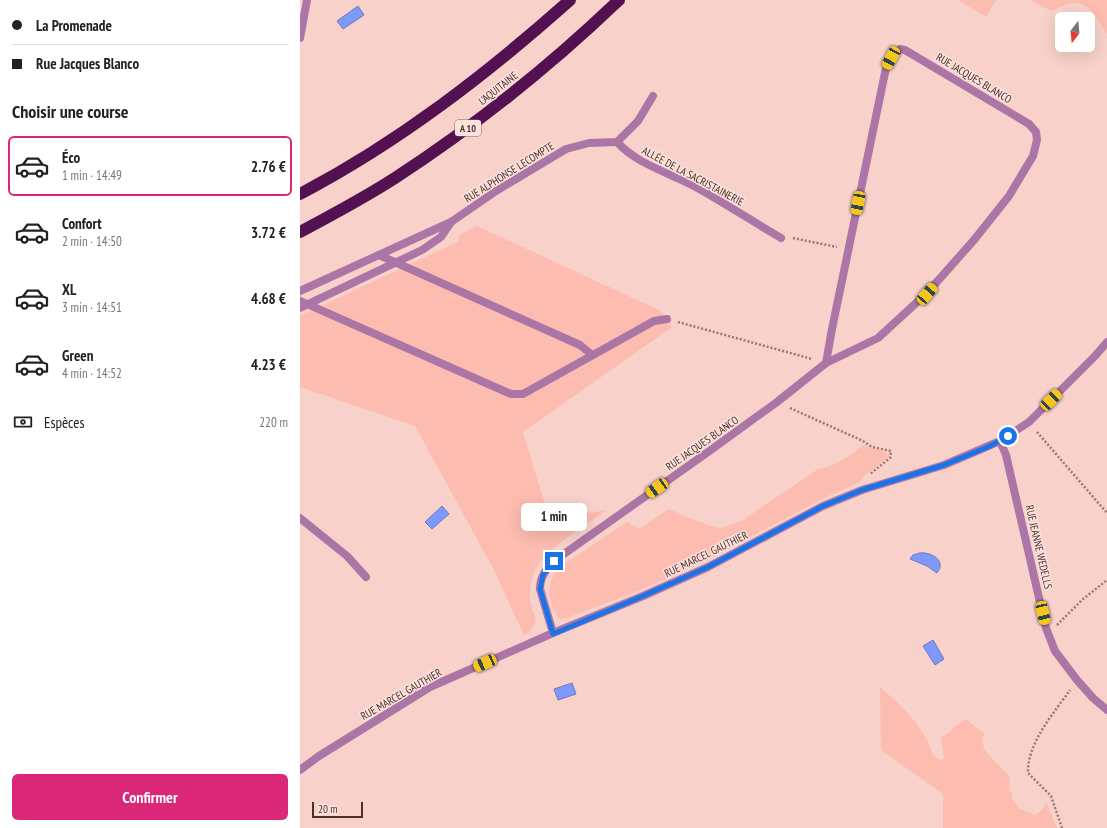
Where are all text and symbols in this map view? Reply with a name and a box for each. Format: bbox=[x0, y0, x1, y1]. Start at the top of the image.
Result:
north arrow bbox=[1055, 12, 1095, 52]
map controls bbox=[1055, 12, 1095, 52]
text: La Promenade bbox=[36, 16, 112, 35]
car bbox=[880, 45, 902, 71]
street label: RUE JACQUES BLANCO bbox=[934, 50, 1014, 106]
text: Rue Jacques Blanco bbox=[36, 54, 139, 73]
street label: L'AQUITAINE bbox=[475, 68, 521, 108]
text: Choisir une course bbox=[12, 100, 129, 123]
road number: A 10 bbox=[455, 120, 481, 136]
street label: RUE ALPHONSE LECOMPTE bbox=[461, 138, 557, 205]
street label: ALLÉE DE LA SACRISTAINERIE bbox=[640, 143, 747, 209]
icon: car bbox=[14, 148, 50, 184]
text: Éco bbox=[62, 148, 80, 167]
text: 2.76 € bbox=[251, 157, 286, 176]
text: 1 min · 14:49 bbox=[62, 167, 122, 184]
car bbox=[850, 190, 866, 216]
icon: car bbox=[14, 214, 50, 250]
text: Confort bbox=[62, 214, 102, 233]
text: 3.72 € bbox=[251, 223, 286, 242]
text: 2 min · 14:50 bbox=[62, 233, 122, 250]
icon: car bbox=[14, 280, 50, 316]
text: XL bbox=[62, 280, 76, 299]
car bbox=[915, 281, 939, 307]
text: 4.68 € bbox=[251, 289, 286, 308]
text: 3 min · 14:51 bbox=[62, 299, 122, 316]
icon: car bbox=[14, 346, 50, 382]
text: Green bbox=[62, 346, 94, 365]
text: 4.23 € bbox=[251, 355, 286, 374]
text: 4 min · 14:52 bbox=[62, 365, 122, 382]
car bbox=[1038, 387, 1064, 413]
icon: cash bbox=[12, 411, 34, 433]
text: Espèces bbox=[44, 413, 84, 432]
street label: RUE JACQUES BLANCO bbox=[663, 413, 741, 473]
text: 220 m bbox=[259, 414, 288, 431]
route start bbox=[999, 427, 1017, 445]
car bbox=[644, 476, 670, 500]
callout: 1 min bbox=[521, 503, 587, 531]
street label: RUE JEANNE WEDELLS bbox=[1023, 504, 1056, 591]
text: 1 min bbox=[541, 508, 567, 525]
street label: RUE MARCEL GAUTHIER bbox=[662, 528, 750, 580]
route end bbox=[545, 552, 563, 570]
car bbox=[1034, 600, 1052, 626]
car bbox=[472, 653, 498, 673]
street label: RUE MARCEL GAUTHIER bbox=[358, 665, 444, 723]
button: Confirmer bbox=[12, 774, 288, 820]
scale bar bbox=[312, 800, 363, 819]
text: 20 m bbox=[318, 802, 337, 816]

